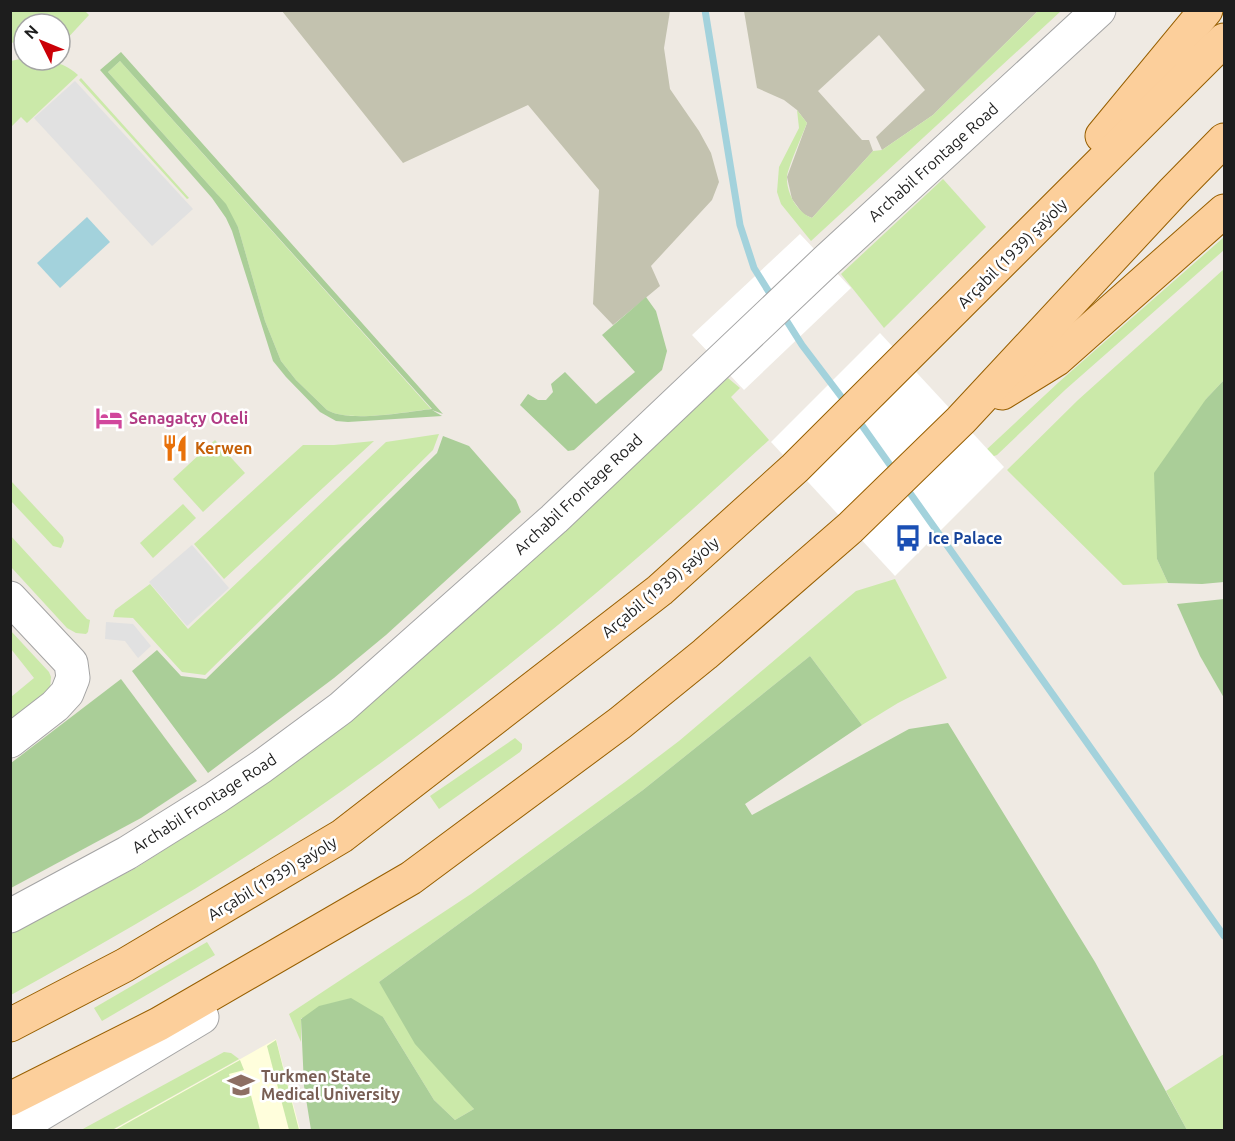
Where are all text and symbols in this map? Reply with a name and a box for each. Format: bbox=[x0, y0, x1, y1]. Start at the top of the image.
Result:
north arrow bbox=[12, 12, 72, 72]
text: N bbox=[20, 21, 42, 42]
street label: Archabil Frontage Road bbox=[865, 99, 1001, 225]
street label: Arçabil (1939) şaýoly bbox=[954, 194, 1071, 312]
hotel icon: Senagatçy Oteli bbox=[94, 403, 124, 433]
place label: Senagatçy Oteli bbox=[129, 409, 248, 428]
street label: Archabil Frontage Road bbox=[510, 430, 646, 558]
restaurant icon: Kerwen bbox=[160, 433, 190, 463]
place label: Kerwen bbox=[195, 439, 252, 457]
bus stop icon: Ice Palace bbox=[893, 523, 923, 553]
place label: Ice Palace bbox=[928, 529, 1002, 547]
street label: Arçabil (1939) şaýoly bbox=[598, 533, 723, 642]
street label: Archabil Frontage Road bbox=[129, 750, 279, 856]
street label: Arçabil (1939) şaýoly bbox=[204, 832, 340, 924]
place label: Turkmen State Medical University bbox=[261, 1067, 400, 1103]
school or university icon: Turkmen State Medical University bbox=[226, 1070, 256, 1100]

